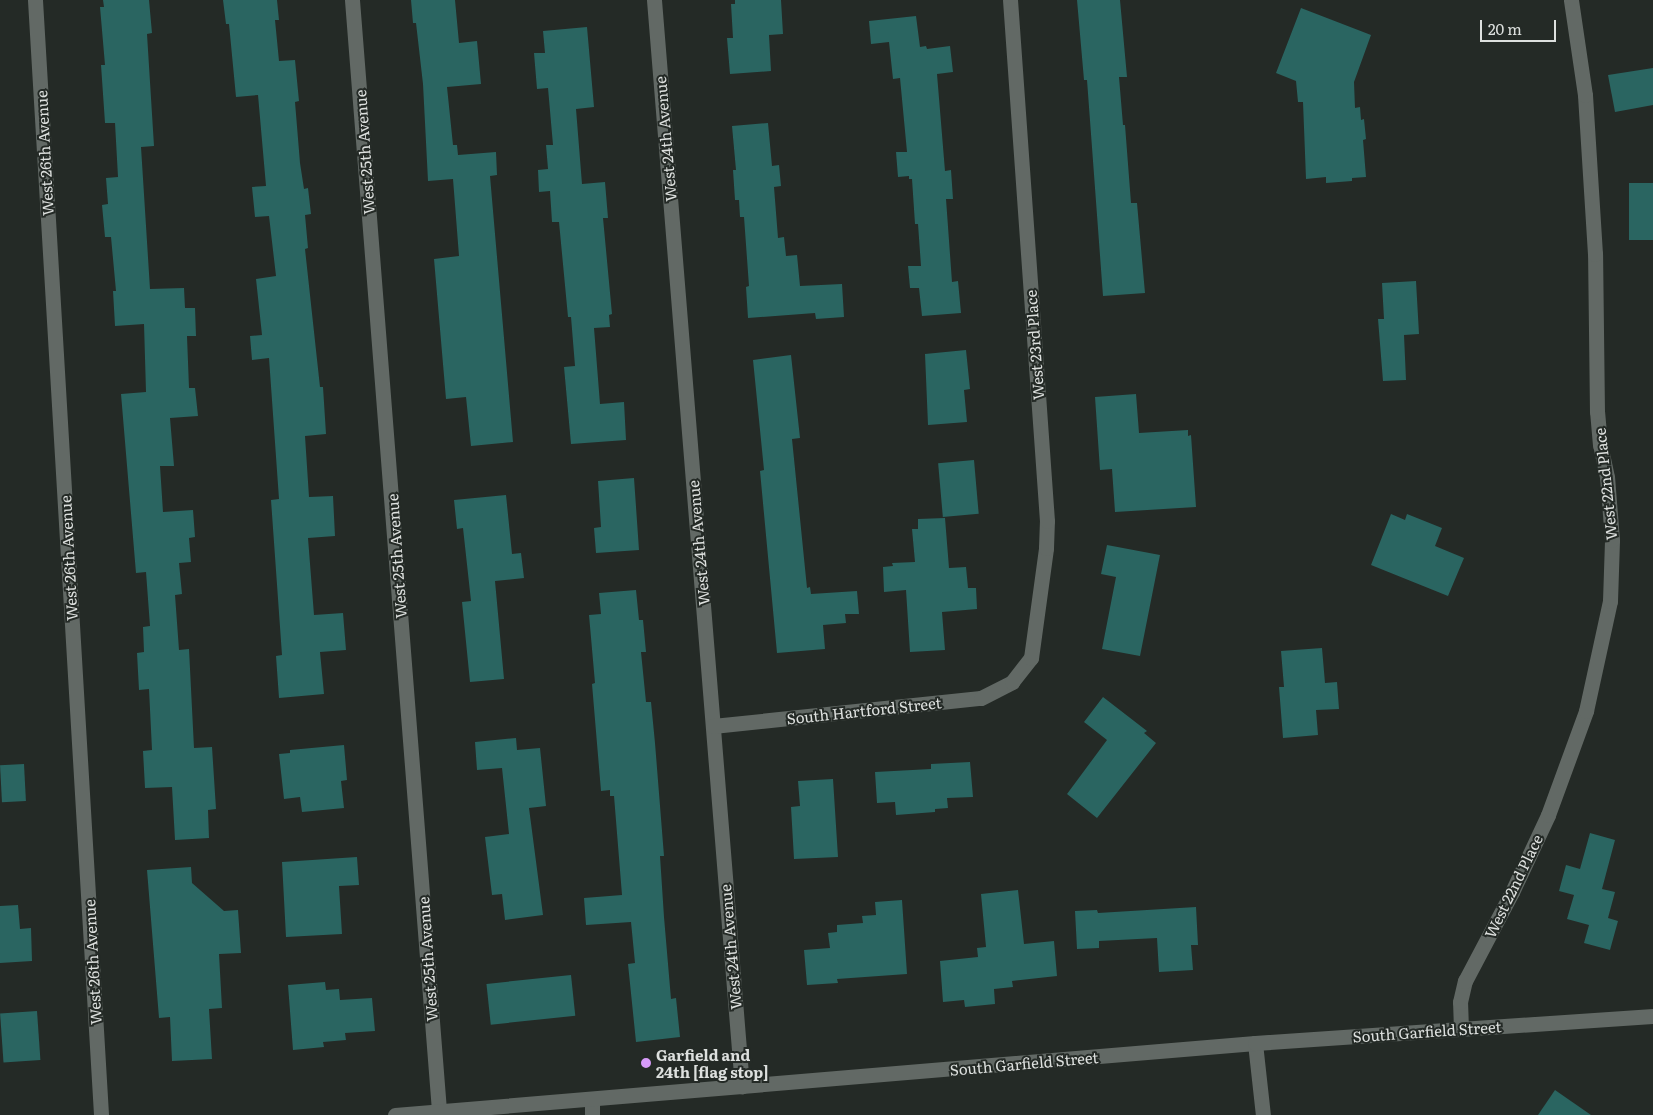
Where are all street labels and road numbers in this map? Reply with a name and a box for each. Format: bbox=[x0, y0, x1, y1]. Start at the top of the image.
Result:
street label: West 24th Avenue bbox=[651, 76, 679, 202]
street label: West 25th Avenue bbox=[351, 89, 377, 215]
street label: West 26th Avenue bbox=[32, 90, 56, 216]
street label: West 23rd Place bbox=[1021, 289, 1047, 401]
street label: West 22nd Place bbox=[1590, 427, 1620, 541]
street label: West 24th Avenue bbox=[684, 480, 712, 606]
street label: West 25th Avenue bbox=[383, 493, 409, 619]
street label: West 26th Avenue bbox=[56, 495, 80, 621]
street label: South Hartford Street bbox=[786, 693, 942, 727]
street label: West 22nd Place bbox=[1480, 831, 1546, 941]
street label: West 24th Avenue bbox=[716, 884, 744, 1010]
street label: West 25th Avenue bbox=[414, 896, 440, 1022]
street label: West 26th Avenue bbox=[80, 899, 104, 1025]
street label: South Garfield Street bbox=[1352, 1017, 1502, 1045]
street label: South Garfield Street bbox=[949, 1048, 1099, 1078]

